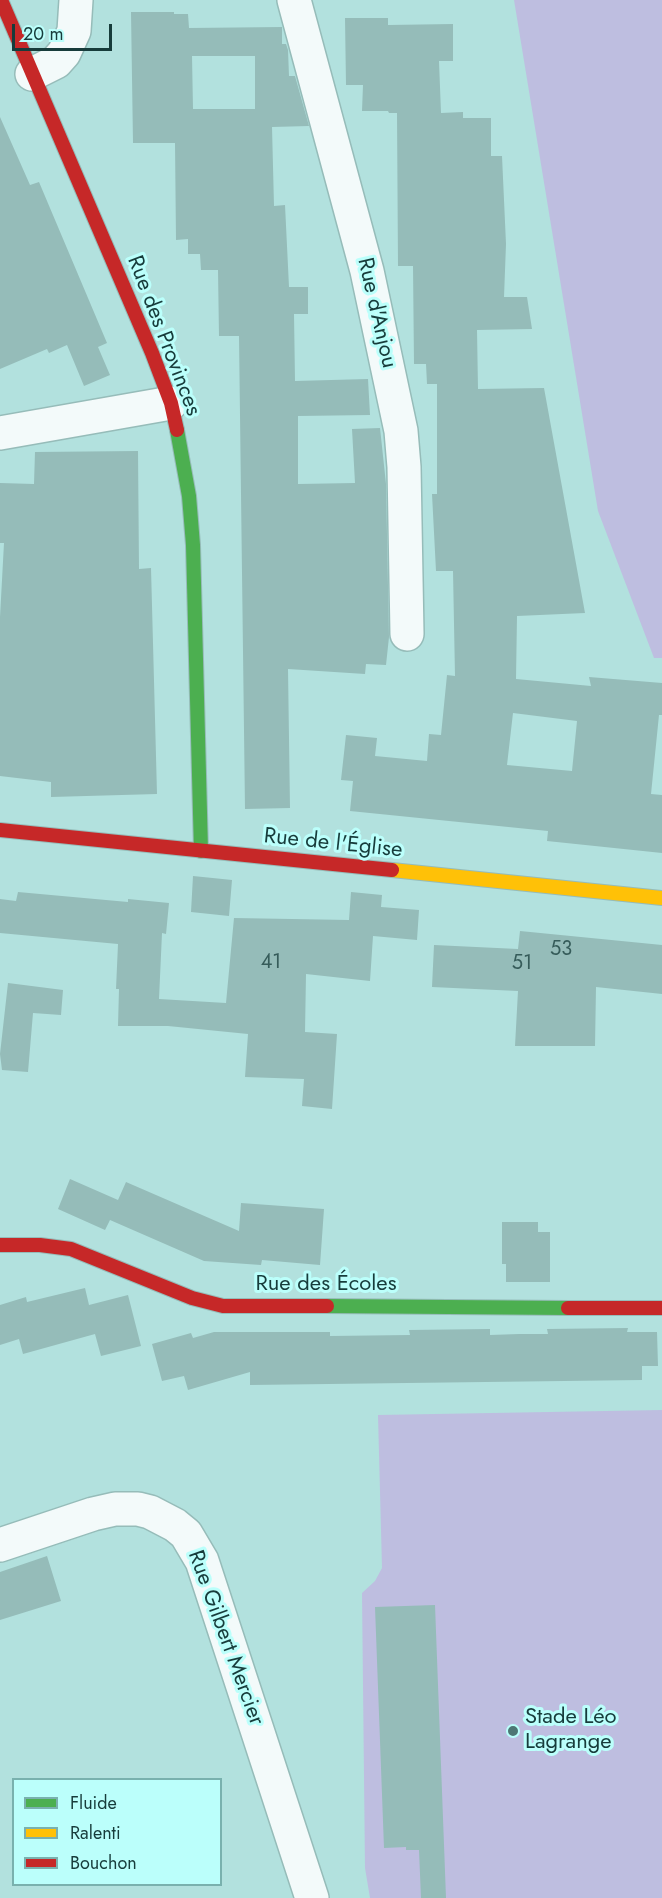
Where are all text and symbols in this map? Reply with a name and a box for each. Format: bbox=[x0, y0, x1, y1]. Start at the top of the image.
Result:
scale bar bbox=[15, 12, 116, 50]
text: 20 m bbox=[23, 21, 63, 47]
street label: Rue des Provinces bbox=[120, 252, 206, 420]
street label: Rue d'Anjou bbox=[350, 255, 402, 371]
street label: Rue de l'Église bbox=[262, 824, 404, 864]
house number: 53 bbox=[550, 938, 572, 962]
house number: 41 bbox=[261, 951, 281, 975]
house number: 51 bbox=[512, 952, 532, 976]
street label: Rue des Écoles bbox=[255, 1272, 397, 1298]
street label: Rue Gilbert Mercier bbox=[181, 1547, 269, 1729]
place label: Stade Léo Lagrange bbox=[525, 1705, 617, 1756]
marker: Stade Léo Lagrange bbox=[506, 1724, 520, 1738]
legend bbox=[12, 1778, 222, 1886]
text: Fluide bbox=[70, 1790, 117, 1816]
text: Ralenti bbox=[70, 1820, 121, 1846]
text: Bouchon bbox=[70, 1850, 137, 1876]

